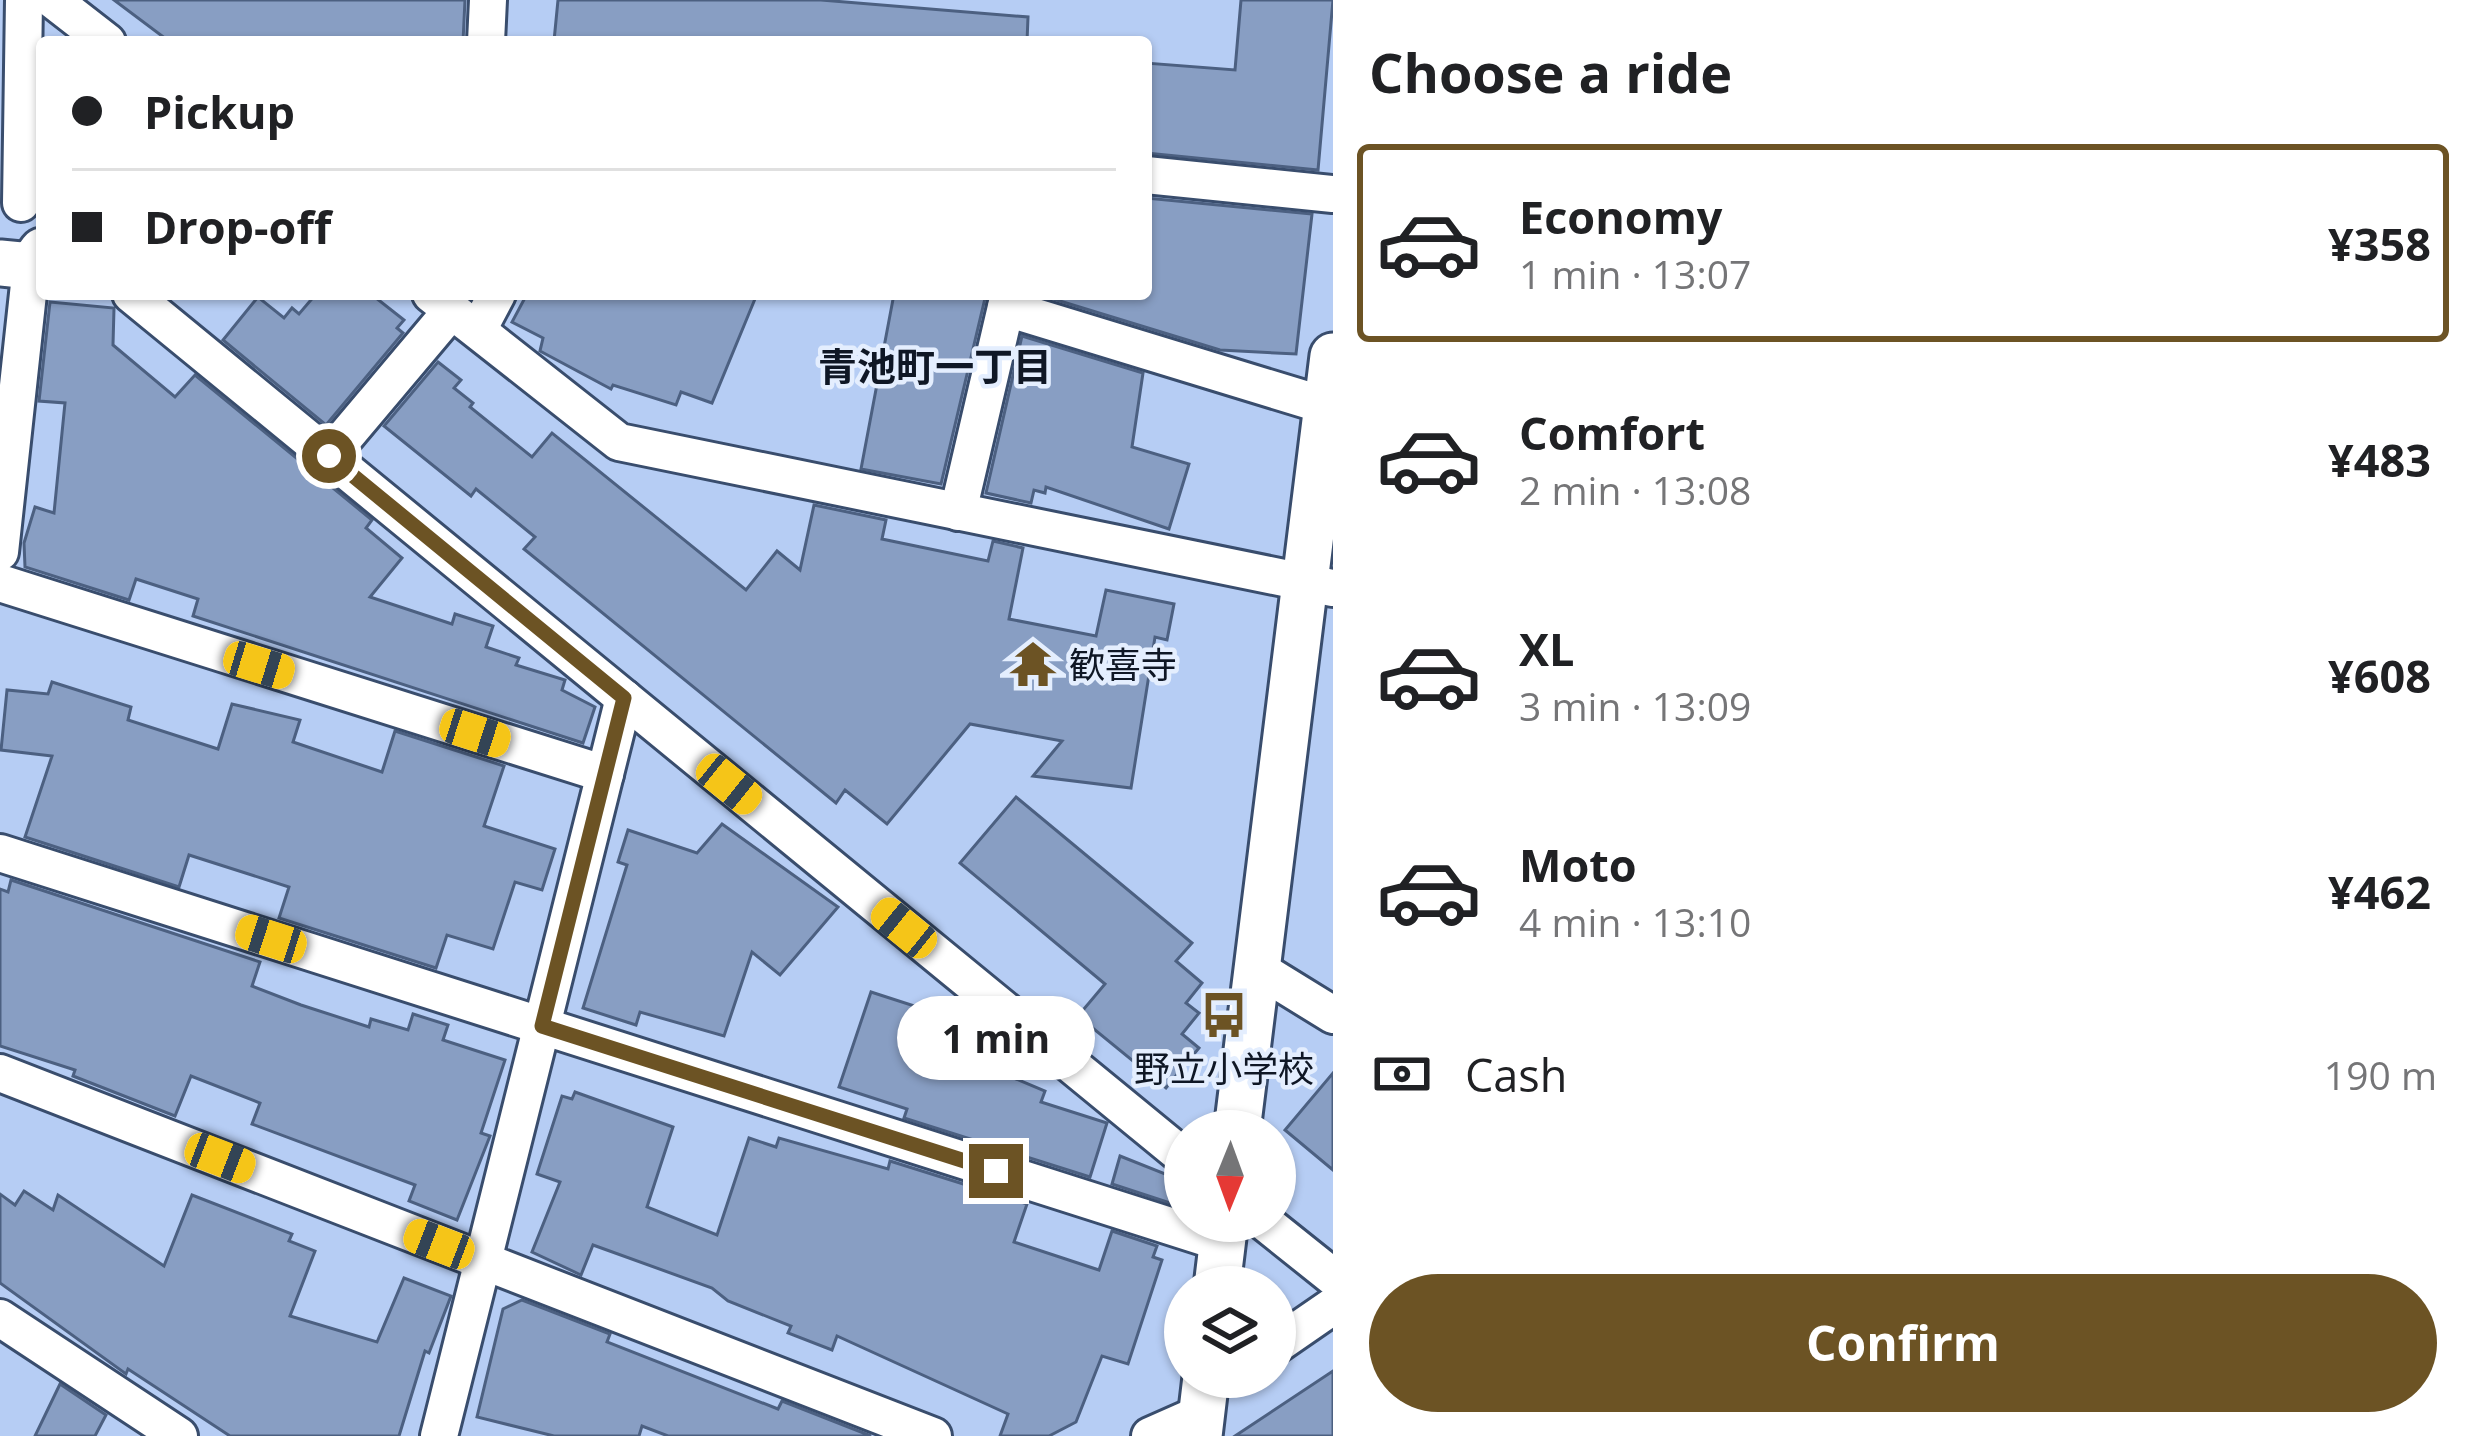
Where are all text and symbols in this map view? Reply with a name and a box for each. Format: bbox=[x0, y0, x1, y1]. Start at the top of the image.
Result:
text: Choose a ride bbox=[1369, 35, 1732, 109]
text: Pickup bbox=[144, 81, 295, 142]
text: Economy bbox=[1519, 186, 1722, 247]
icon: car bbox=[1375, 189, 1483, 297]
text: Drop-off bbox=[144, 196, 331, 257]
text: ¥358 bbox=[2328, 213, 2431, 274]
text: 1 min · 13:07 bbox=[1519, 247, 1751, 300]
district label: 青池町一丁目 bbox=[818, 339, 1052, 392]
text: Comfort bbox=[1519, 402, 1705, 463]
icon: car bbox=[1375, 405, 1483, 513]
route start bbox=[302, 429, 356, 483]
text: ¥483 bbox=[2328, 429, 2431, 490]
text: 2 min · 13:08 bbox=[1519, 463, 1751, 516]
text: XL bbox=[1519, 618, 1574, 679]
icon: car bbox=[1375, 621, 1483, 729]
car bbox=[219, 637, 299, 693]
temple icon: 歓喜寺 bbox=[1008, 639, 1058, 689]
place label: 歓喜寺 bbox=[1069, 640, 1177, 689]
text: ¥608 bbox=[2328, 645, 2431, 706]
text: 3 min · 13:09 bbox=[1519, 679, 1751, 732]
car bbox=[435, 705, 515, 761]
car bbox=[690, 747, 768, 821]
text: Moto bbox=[1519, 834, 1637, 895]
icon: car bbox=[1375, 837, 1483, 945]
text: ¥462 bbox=[2328, 861, 2431, 922]
car bbox=[865, 891, 943, 965]
text: 4 min · 13:10 bbox=[1519, 895, 1751, 948]
car bbox=[231, 911, 311, 967]
bus stop icon: 野立小学校 bbox=[1199, 990, 1249, 1040]
callout: 1 min bbox=[897, 997, 1095, 1081]
text: 1 min bbox=[942, 1011, 1050, 1064]
icon: cash bbox=[1369, 1041, 1435, 1107]
place label: 野立小学校 bbox=[1134, 1044, 1314, 1093]
text: Cash bbox=[1465, 1044, 1567, 1105]
text: 190 m bbox=[2324, 1048, 2437, 1101]
north arrow bbox=[1164, 1110, 1296, 1242]
map controls bbox=[1164, 1110, 1296, 1398]
car bbox=[180, 1128, 260, 1188]
route end bbox=[969, 1144, 1023, 1198]
car bbox=[399, 1214, 479, 1274]
button: layers bbox=[1164, 1266, 1296, 1398]
button: Confirm bbox=[1369, 1274, 2437, 1412]

